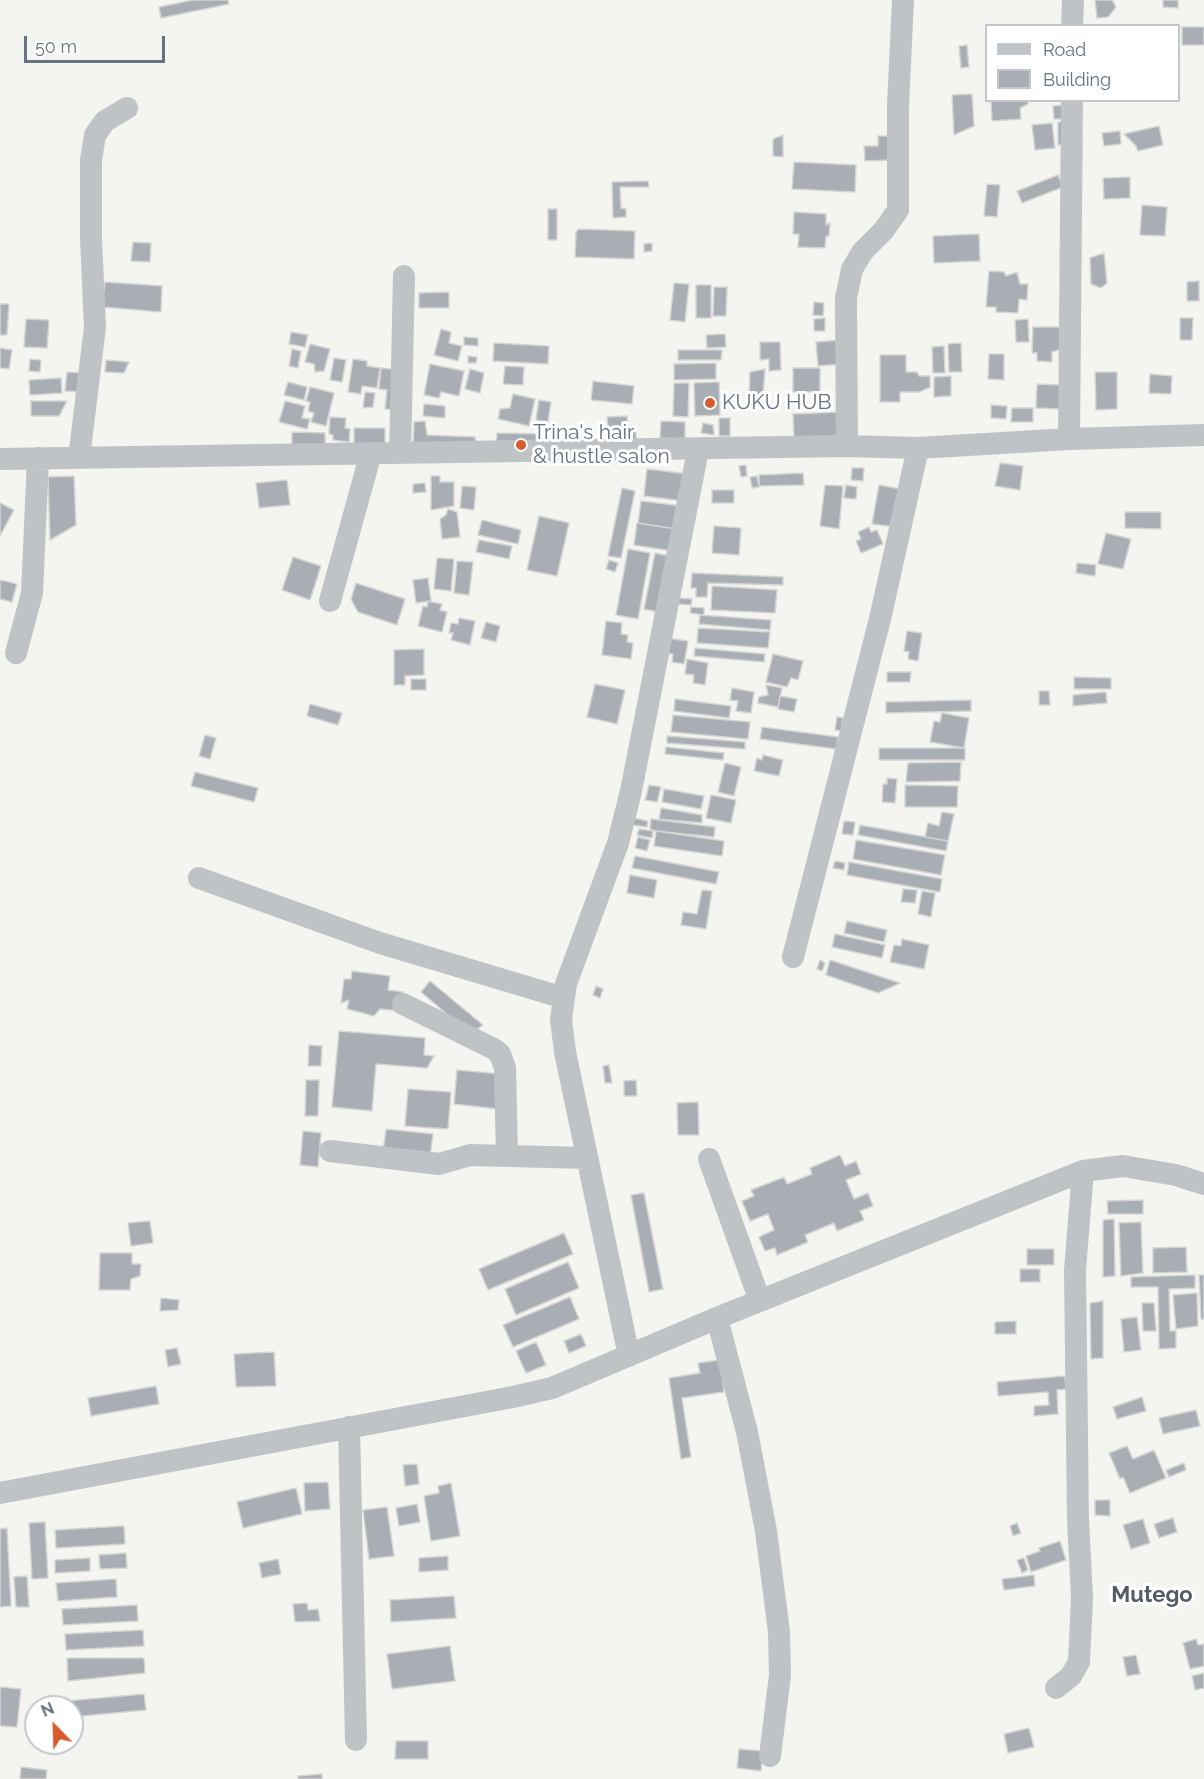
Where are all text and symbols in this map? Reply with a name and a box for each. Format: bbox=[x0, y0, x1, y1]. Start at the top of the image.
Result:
scale bar bbox=[27, 24, 168, 62]
legend bbox=[985, 24, 1180, 102]
text: 50 m bbox=[35, 36, 77, 57]
text: Road bbox=[1043, 39, 1086, 60]
text: Building bbox=[1043, 69, 1111, 90]
place label: KUKU HUB bbox=[722, 390, 831, 416]
marker: KUKU HUB bbox=[703, 396, 717, 410]
place label: Trina's hair & hustle salon bbox=[533, 420, 670, 470]
marker: Trina's hair & hustle salon bbox=[514, 438, 528, 452]
district label: Mutego bbox=[1111, 1582, 1193, 1608]
north arrow bbox=[24, 1695, 84, 1755]
text: N bbox=[38, 1699, 57, 1721]

